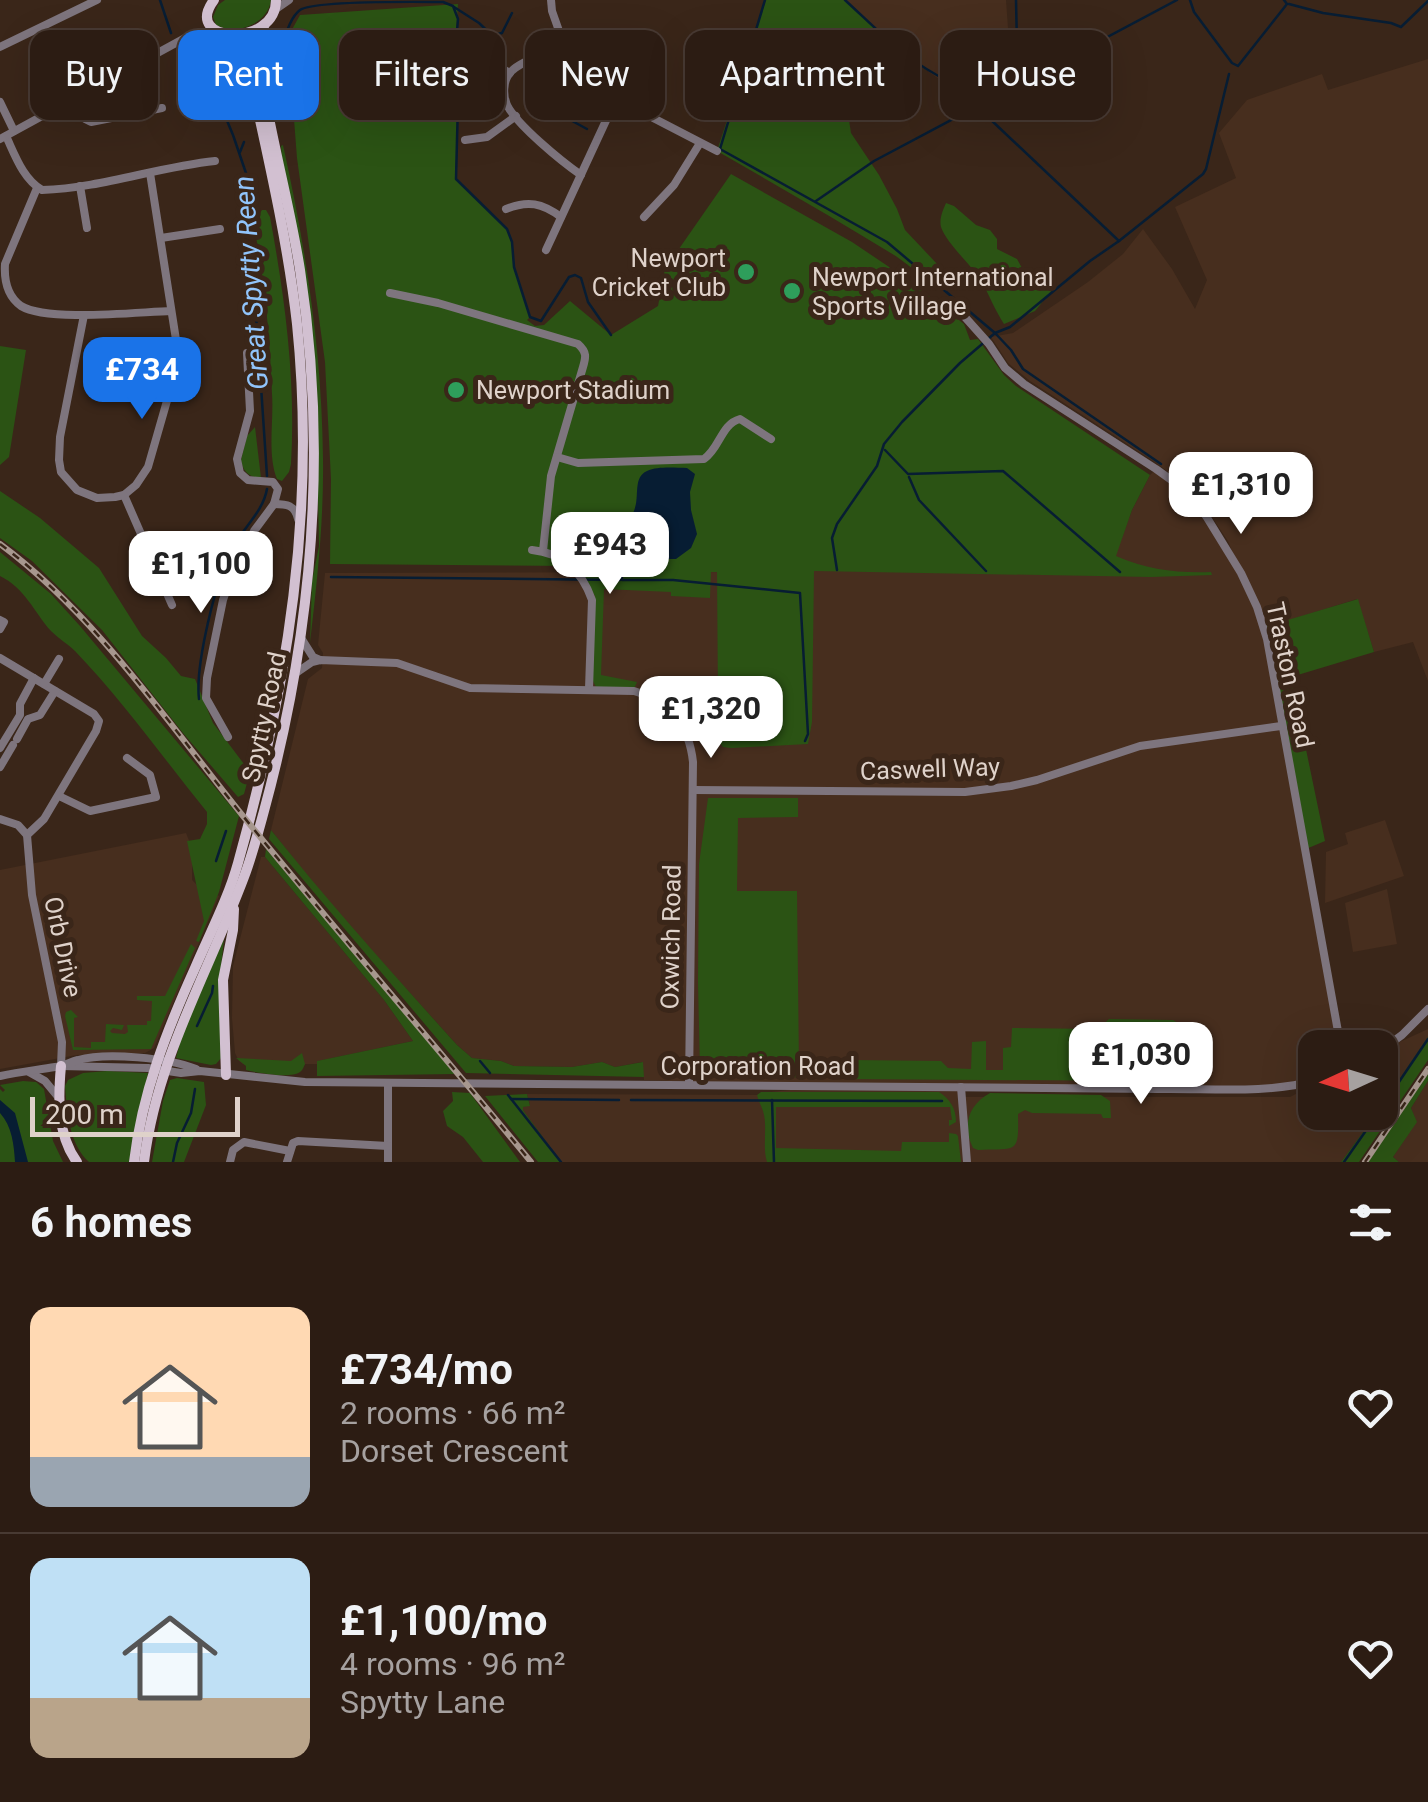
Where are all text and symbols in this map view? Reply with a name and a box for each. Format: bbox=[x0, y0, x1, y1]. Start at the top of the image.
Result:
chip: Buy bbox=[30, 30, 158, 120]
chip: Rent bbox=[178, 30, 319, 120]
chip: Filters bbox=[339, 30, 505, 120]
chip: New bbox=[525, 30, 665, 120]
chip: Apartment bbox=[685, 30, 920, 120]
chip: House bbox=[940, 30, 1111, 120]
water label: Great Spytty Reen bbox=[227, 175, 275, 391]
place label: Newport Cricket Club bbox=[592, 244, 726, 302]
marker: Newport Cricket Club bbox=[735, 261, 757, 283]
place label: Newport International Sports Village bbox=[812, 263, 1054, 321]
marker: Newport International Sports Village bbox=[781, 280, 803, 302]
pin: £734 bbox=[83, 337, 201, 422]
text: £734 bbox=[105, 350, 179, 388]
place label: Newport Stadium bbox=[476, 376, 670, 405]
marker: Newport Stadium bbox=[445, 379, 467, 401]
pin: £1,310 bbox=[1160, 452, 1322, 537]
text: £1,310 bbox=[1191, 465, 1291, 503]
pin: £943 bbox=[551, 512, 669, 597]
text: £943 bbox=[573, 525, 647, 563]
pin: £1,100 bbox=[120, 531, 282, 616]
text: £1,100 bbox=[151, 544, 251, 582]
street label: Traston Road bbox=[1260, 600, 1320, 750]
street label: Spytty Road bbox=[236, 649, 292, 785]
pin: £1,320 bbox=[630, 676, 792, 761]
text: £1,320 bbox=[661, 689, 761, 727]
street label: Caswell Way bbox=[859, 752, 1001, 786]
street label: Oxwich Road bbox=[655, 864, 687, 1010]
street label: Orb Drive bbox=[38, 894, 88, 1000]
pin: £1,030 bbox=[1060, 1022, 1222, 1107]
north arrow bbox=[1298, 1030, 1398, 1130]
map controls bbox=[1298, 1030, 1398, 1130]
text: £1,030 bbox=[1091, 1035, 1191, 1073]
street label: Corporation Road bbox=[661, 1052, 855, 1081]
scale bar bbox=[30, 1092, 240, 1136]
text: 200 m bbox=[45, 1098, 124, 1131]
icon: filters bbox=[1343, 1195, 1398, 1250]
text: 6 homes bbox=[30, 1198, 192, 1247]
text: £734/mo bbox=[340, 1345, 513, 1394]
icon: home bbox=[110, 1347, 230, 1467]
icon: heart bbox=[1343, 1380, 1398, 1435]
text: 2 rooms · 66 m² bbox=[340, 1394, 565, 1432]
text: Dorset Crescent bbox=[340, 1432, 569, 1470]
text: £1,100/mo bbox=[340, 1596, 547, 1645]
icon: home bbox=[110, 1598, 230, 1718]
icon: heart bbox=[1343, 1631, 1398, 1686]
text: 4 rooms · 96 m² bbox=[340, 1645, 565, 1683]
text: Spytty Lane bbox=[340, 1683, 505, 1721]

